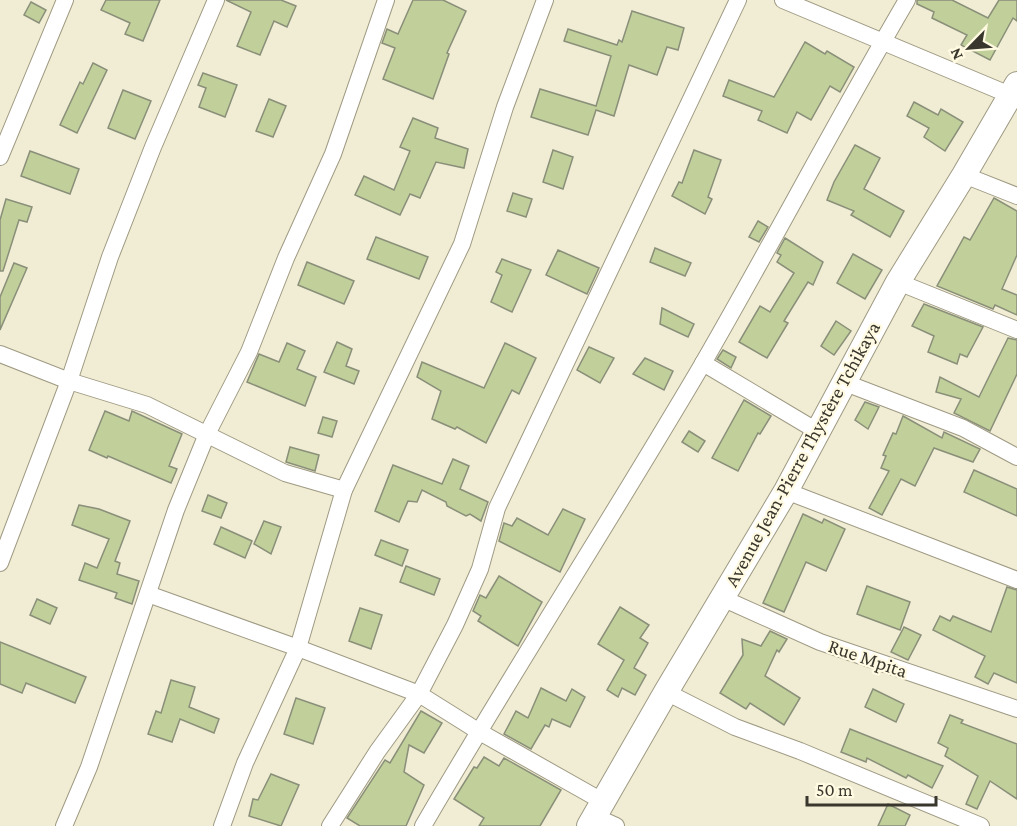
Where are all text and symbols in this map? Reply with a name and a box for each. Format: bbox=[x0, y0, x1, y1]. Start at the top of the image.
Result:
north arrow bbox=[939, 18, 999, 78]
text: N bbox=[946, 46, 966, 63]
street label: Avenue Jean-Pierre Thystère Tchikaya bbox=[720, 318, 885, 591]
street label: Rue Mpita bbox=[825, 634, 910, 683]
scale bar bbox=[807, 769, 936, 807]
text: 50 m bbox=[816, 780, 853, 800]

